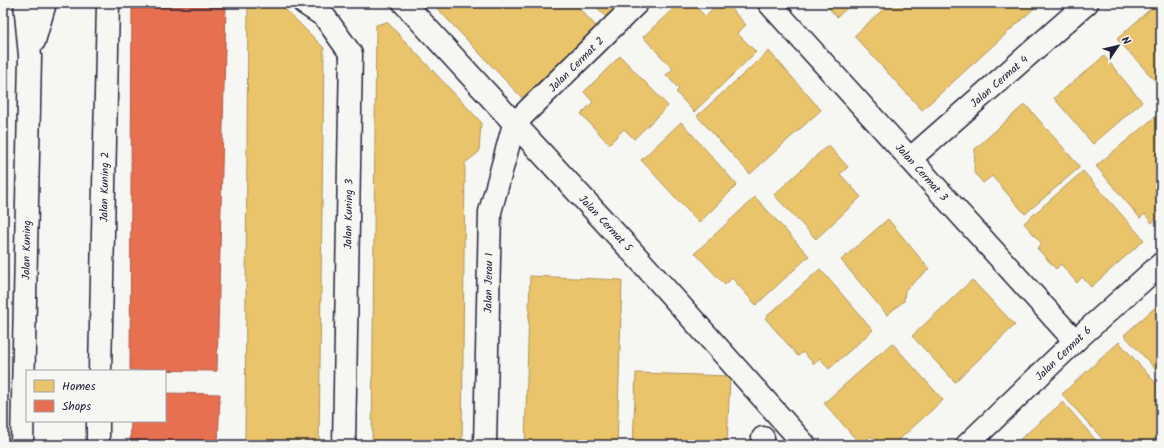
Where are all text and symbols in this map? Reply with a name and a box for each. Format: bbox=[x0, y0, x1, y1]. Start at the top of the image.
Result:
north arrow bbox=[1098, 26, 1138, 66]
street label: Jalan Cermat 2 bbox=[545, 33, 609, 97]
text: N bbox=[1116, 33, 1135, 49]
street label: Jalan Cermat 4 bbox=[966, 51, 1033, 112]
street label: Jalan Cermat 3 bbox=[890, 140, 952, 206]
street label: Jalan Kuning 2 bbox=[95, 152, 115, 222]
street label: Jalan Kuning 3 bbox=[339, 179, 359, 249]
street label: Jalan Cermat 5 bbox=[574, 191, 637, 257]
street label: Jalan Kuning bbox=[17, 220, 37, 280]
street label: Jalan Jerau 1 bbox=[479, 253, 499, 313]
street label: Jalan Cermat 6 bbox=[1031, 322, 1096, 385]
legend bbox=[26, 370, 166, 422]
text: Homes bbox=[62, 377, 96, 396]
text: Shops bbox=[62, 397, 91, 416]

